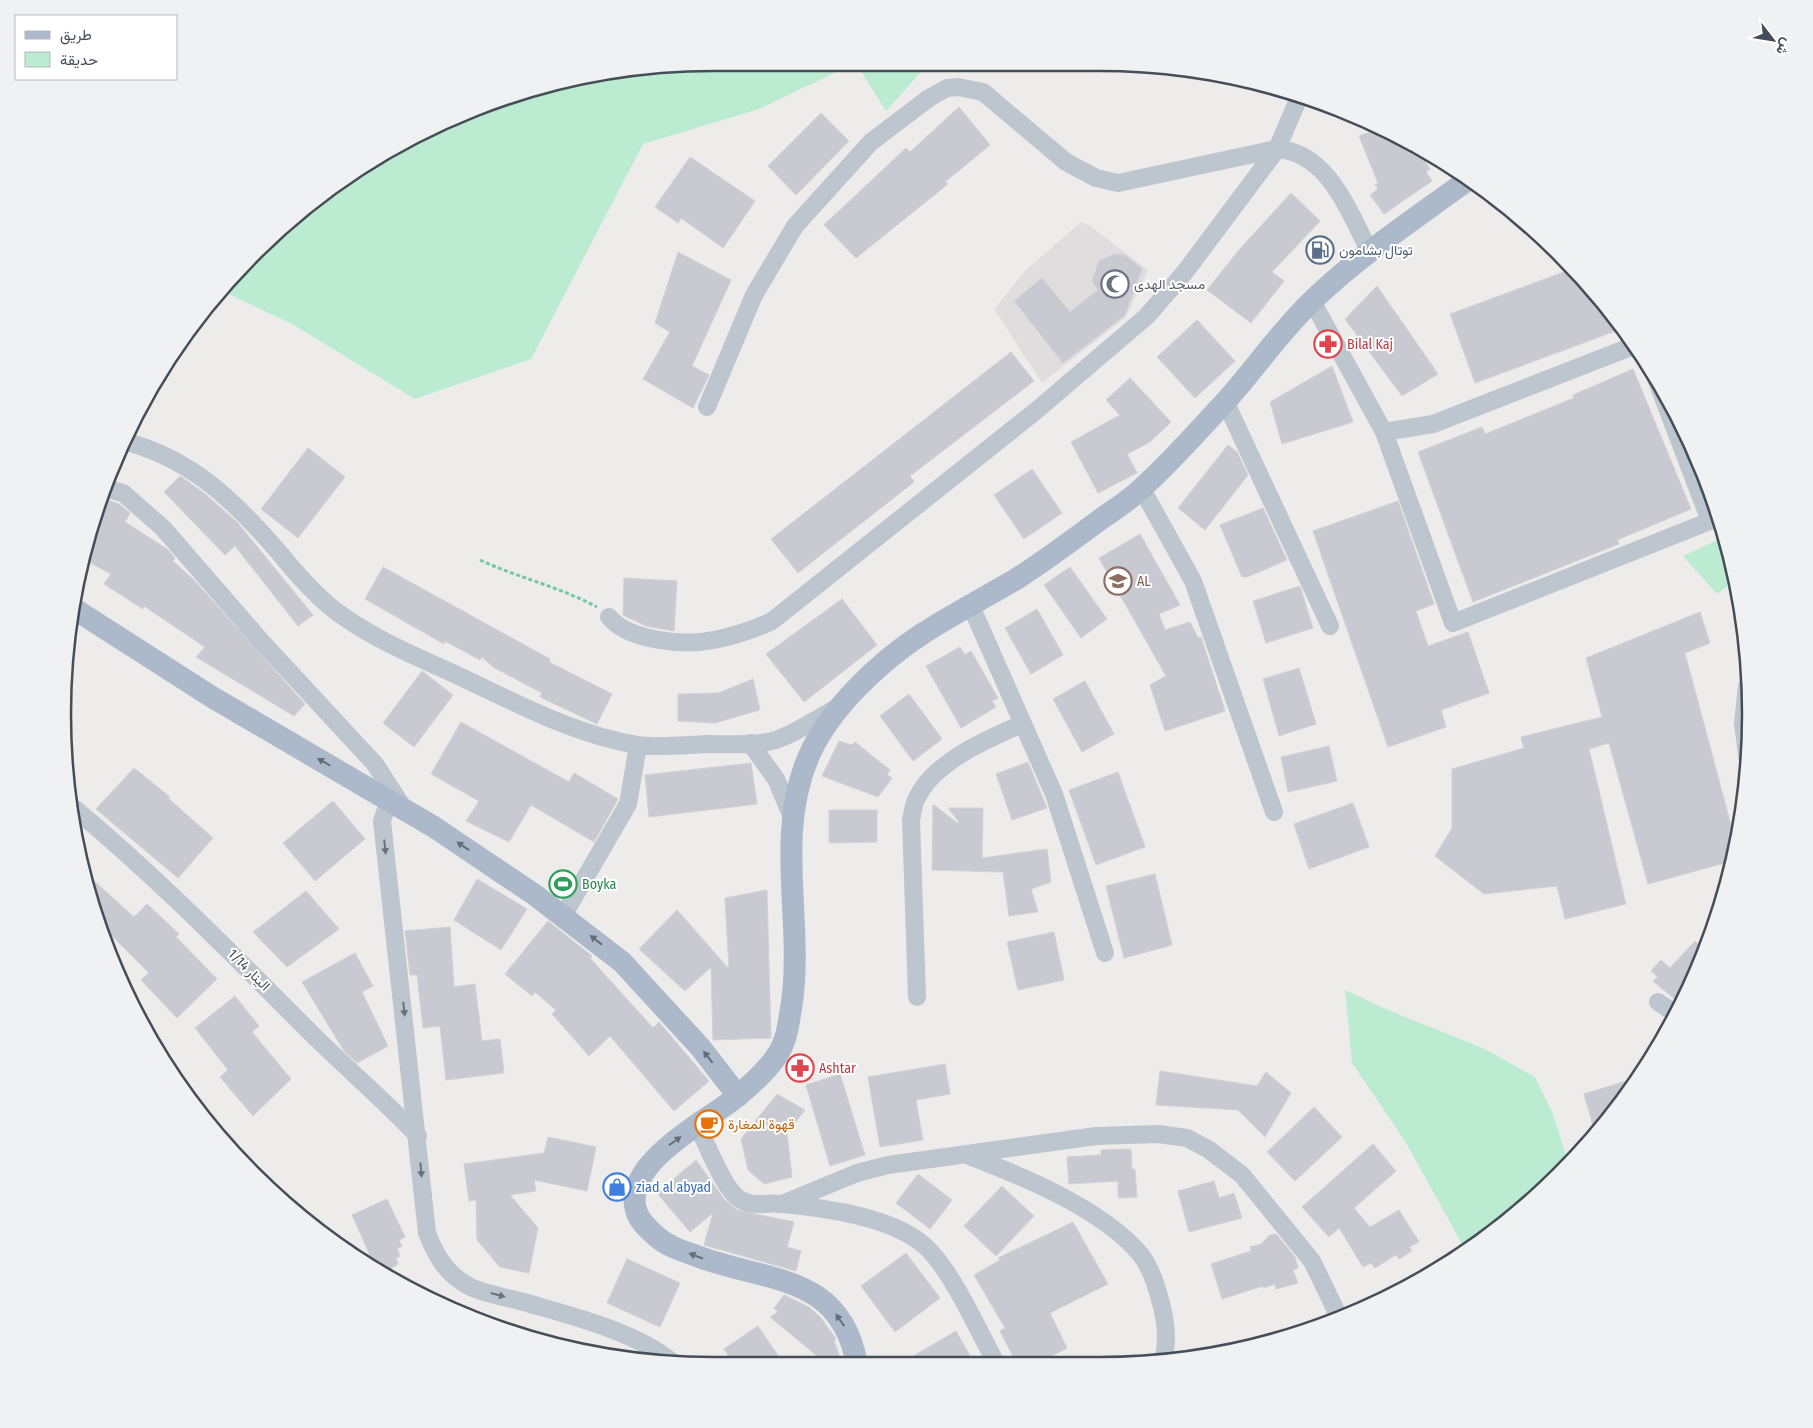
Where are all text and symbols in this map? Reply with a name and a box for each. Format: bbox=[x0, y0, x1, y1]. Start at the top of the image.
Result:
legend bbox=[15, 15, 178, 80]
north arrow bbox=[1748, 15, 1798, 65]
text: طريق bbox=[60, 26, 92, 45]
text: ش bbox=[1772, 35, 1795, 58]
text: حديقة bbox=[60, 51, 98, 69]
fuel station icon: توتال بشامون bbox=[1305, 235, 1335, 265]
place label: توتال بشامون bbox=[1339, 242, 1413, 260]
mosque icon: مسجد الهدى bbox=[1100, 269, 1130, 299]
place label: مسجد الهدى bbox=[1134, 276, 1205, 293]
pharmacy icon: Bilal Kaj bbox=[1313, 329, 1343, 359]
place label: Bilal Kaj bbox=[1347, 336, 1393, 353]
school or university icon: AL bbox=[1103, 566, 1133, 596]
place label: AL bbox=[1137, 573, 1151, 590]
one-way arrow bbox=[318, 758, 331, 767]
one-way arrow bbox=[381, 840, 389, 856]
one-way arrow bbox=[457, 841, 470, 851]
sports icon: Boyka bbox=[548, 869, 578, 899]
place label: Boyka bbox=[582, 876, 617, 893]
one-way arrow bbox=[590, 935, 603, 946]
street label: الينار 1/14 bbox=[225, 946, 273, 994]
one-way arrow bbox=[400, 1001, 408, 1017]
one-way arrow bbox=[703, 1051, 713, 1064]
pharmacy icon: Ashtar bbox=[785, 1053, 815, 1083]
place label: Ashtar bbox=[819, 1060, 856, 1077]
cafe icon: قهوة المغارة bbox=[694, 1109, 724, 1139]
place label: قهوة المغارة bbox=[728, 1116, 795, 1133]
one-way arrow bbox=[669, 1136, 682, 1146]
one-way arrow bbox=[418, 1162, 426, 1178]
shop icon: ziad al abyad bbox=[602, 1172, 632, 1202]
place label: ziad al abyad bbox=[636, 1179, 711, 1196]
one-way arrow bbox=[688, 1252, 703, 1259]
one-way arrow bbox=[490, 1292, 505, 1300]
one-way arrow bbox=[835, 1313, 845, 1327]

